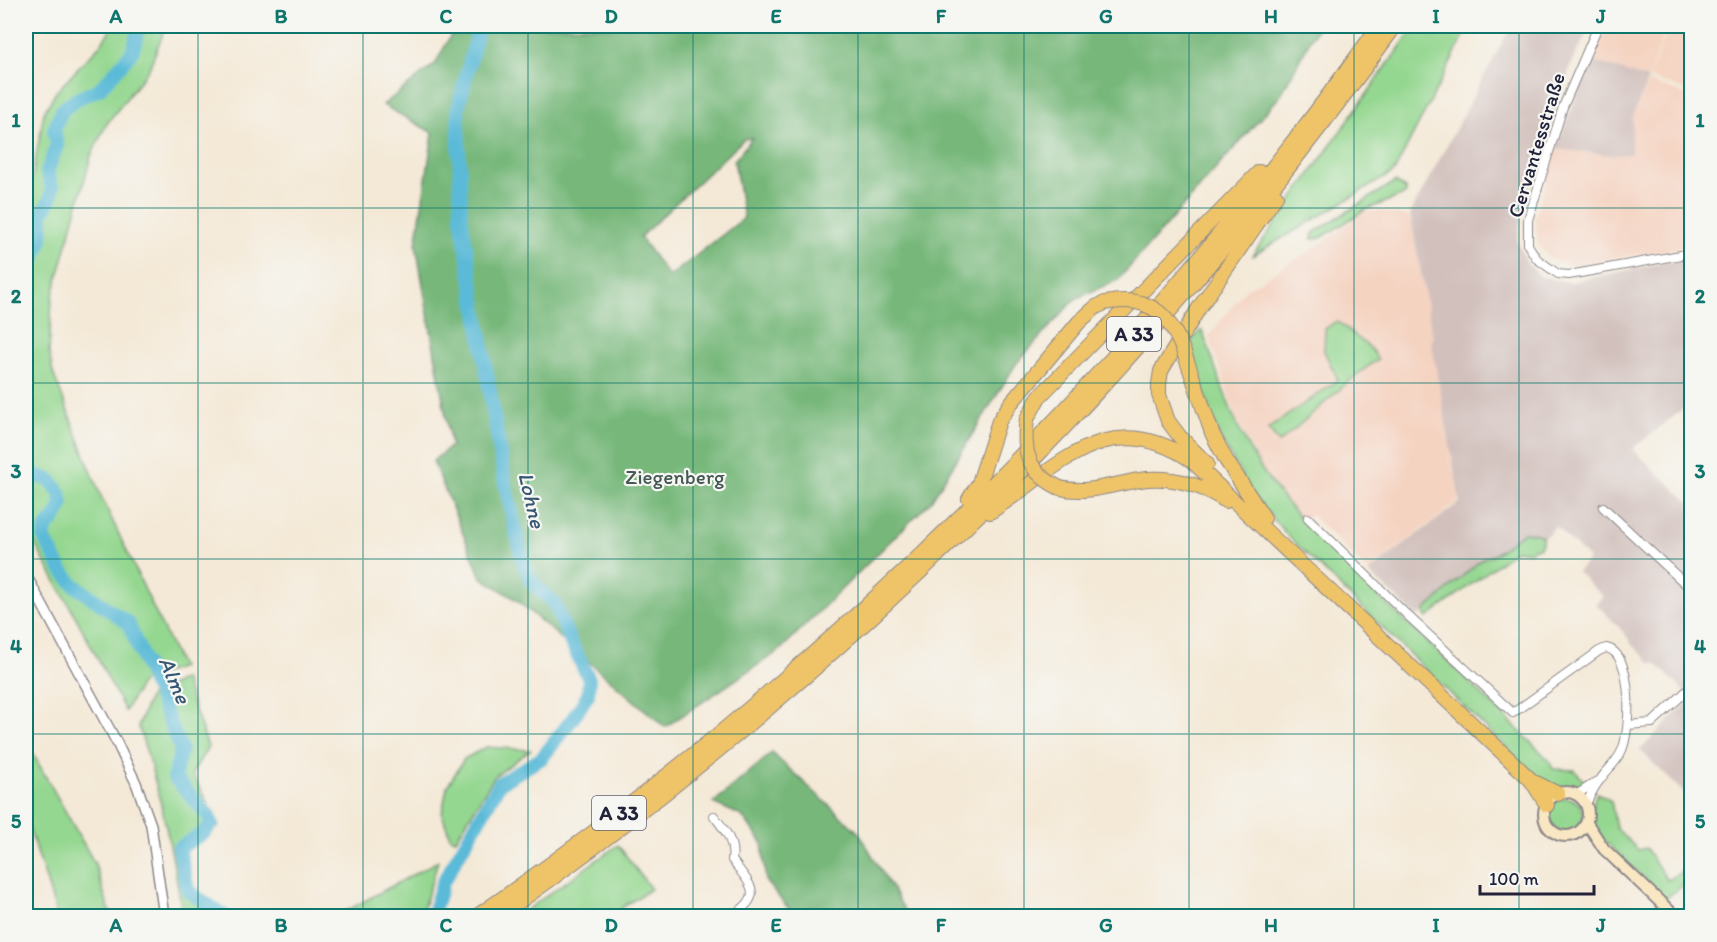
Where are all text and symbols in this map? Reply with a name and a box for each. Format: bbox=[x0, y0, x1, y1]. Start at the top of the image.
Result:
text: A bbox=[109, 4, 123, 28]
text: B bbox=[275, 4, 288, 28]
text: C bbox=[440, 4, 453, 28]
text: D bbox=[604, 4, 618, 28]
text: E bbox=[770, 4, 782, 28]
text: F bbox=[936, 4, 947, 28]
text: G bbox=[1099, 4, 1113, 28]
text: H bbox=[1264, 4, 1278, 28]
text: I bbox=[1432, 4, 1440, 28]
text: J bbox=[1595, 4, 1606, 28]
street label: Cervantesstraße bbox=[1502, 69, 1570, 220]
text: 1 bbox=[11, 108, 21, 132]
text: 1 bbox=[1695, 108, 1705, 132]
text: 2 bbox=[11, 284, 22, 308]
text: 2 bbox=[1695, 284, 1706, 308]
road number: A 33 bbox=[1107, 317, 1161, 351]
text: 3 bbox=[11, 459, 22, 483]
text: 3 bbox=[1695, 459, 1706, 483]
park label: Ziegenberg bbox=[625, 464, 725, 489]
water label: Lohne bbox=[513, 469, 552, 532]
text: 4 bbox=[10, 634, 22, 658]
text: 4 bbox=[1694, 634, 1706, 658]
water label: Alme bbox=[153, 652, 197, 709]
road number: A 33 bbox=[592, 796, 646, 830]
text: 5 bbox=[11, 809, 22, 833]
text: 5 bbox=[1695, 809, 1706, 833]
scale bar bbox=[1480, 858, 1594, 896]
text: 100 m bbox=[1489, 868, 1539, 890]
text: A bbox=[109, 913, 123, 937]
text: B bbox=[275, 913, 288, 937]
text: C bbox=[440, 913, 453, 937]
text: D bbox=[604, 913, 618, 937]
text: E bbox=[770, 913, 782, 937]
text: F bbox=[936, 913, 947, 937]
text: G bbox=[1099, 913, 1113, 937]
text: H bbox=[1264, 913, 1278, 937]
text: I bbox=[1432, 913, 1440, 937]
text: J bbox=[1595, 913, 1606, 937]

